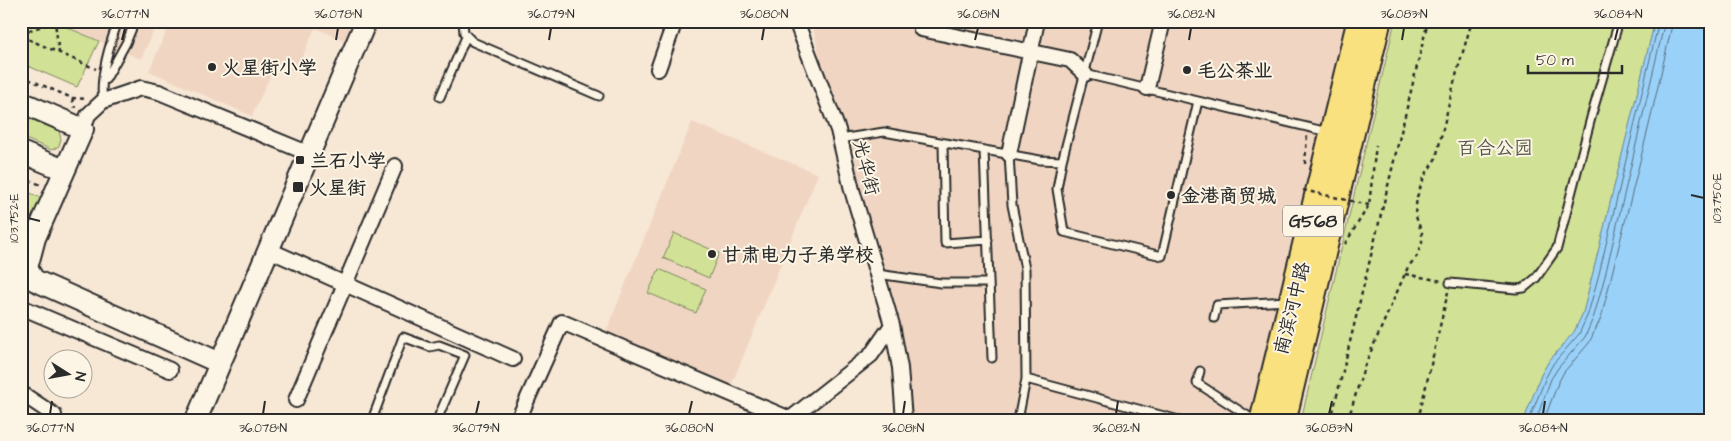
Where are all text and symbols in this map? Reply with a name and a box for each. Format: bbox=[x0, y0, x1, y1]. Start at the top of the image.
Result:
text: 36.077°N bbox=[101, 6, 149, 23]
text: 36.078°N bbox=[314, 6, 363, 23]
text: 36.079°N bbox=[527, 6, 575, 23]
text: 36.080°N bbox=[740, 6, 789, 23]
text: 36.081°N bbox=[957, 6, 1000, 23]
text: 36.082°N bbox=[1167, 6, 1215, 23]
text: 36.083°N bbox=[1381, 6, 1428, 23]
text: 36.084°N bbox=[1594, 6, 1643, 23]
scale bar bbox=[1528, 42, 1622, 74]
text: 50 m bbox=[1536, 50, 1574, 71]
place label: 火星街小学 bbox=[222, 55, 317, 82]
place label: 毛公茶业 bbox=[1197, 58, 1273, 85]
marker: 火星街小学 bbox=[206, 61, 218, 73]
marker: 毛公茶业 bbox=[1181, 64, 1193, 76]
park label: 百合公园 bbox=[1457, 135, 1533, 162]
street label: 光华街 bbox=[846, 136, 886, 198]
place label: 兰石小学 bbox=[310, 148, 386, 175]
marker: 兰石小学 bbox=[294, 154, 306, 166]
text: 103.750°E bbox=[1709, 173, 1726, 223]
place label: 火星街 bbox=[309, 175, 366, 202]
marker: 火星街 bbox=[291, 180, 305, 194]
place label: 金港商贸城 bbox=[1181, 183, 1276, 210]
marker: 金港商贸城 bbox=[1165, 189, 1177, 201]
text: 103.752°E bbox=[6, 193, 23, 243]
road number: G568 bbox=[1283, 206, 1343, 237]
place label: 甘肃电力子弟学校 bbox=[722, 242, 874, 269]
marker: 甘肃电力子弟学校 bbox=[706, 248, 718, 260]
street label: 南滨河中路 bbox=[1268, 259, 1317, 358]
north arrow bbox=[42, 348, 92, 398]
text: N bbox=[69, 370, 90, 383]
text: 36.077°N bbox=[26, 420, 74, 437]
text: 36.078°N bbox=[239, 420, 288, 437]
text: 36.079°N bbox=[452, 420, 500, 437]
text: 36.080°N bbox=[665, 420, 714, 437]
text: 36.081°N bbox=[882, 420, 925, 437]
text: 36.082°N bbox=[1092, 420, 1140, 437]
text: 36.083°N bbox=[1306, 420, 1353, 437]
text: 36.084°N bbox=[1519, 420, 1568, 437]

